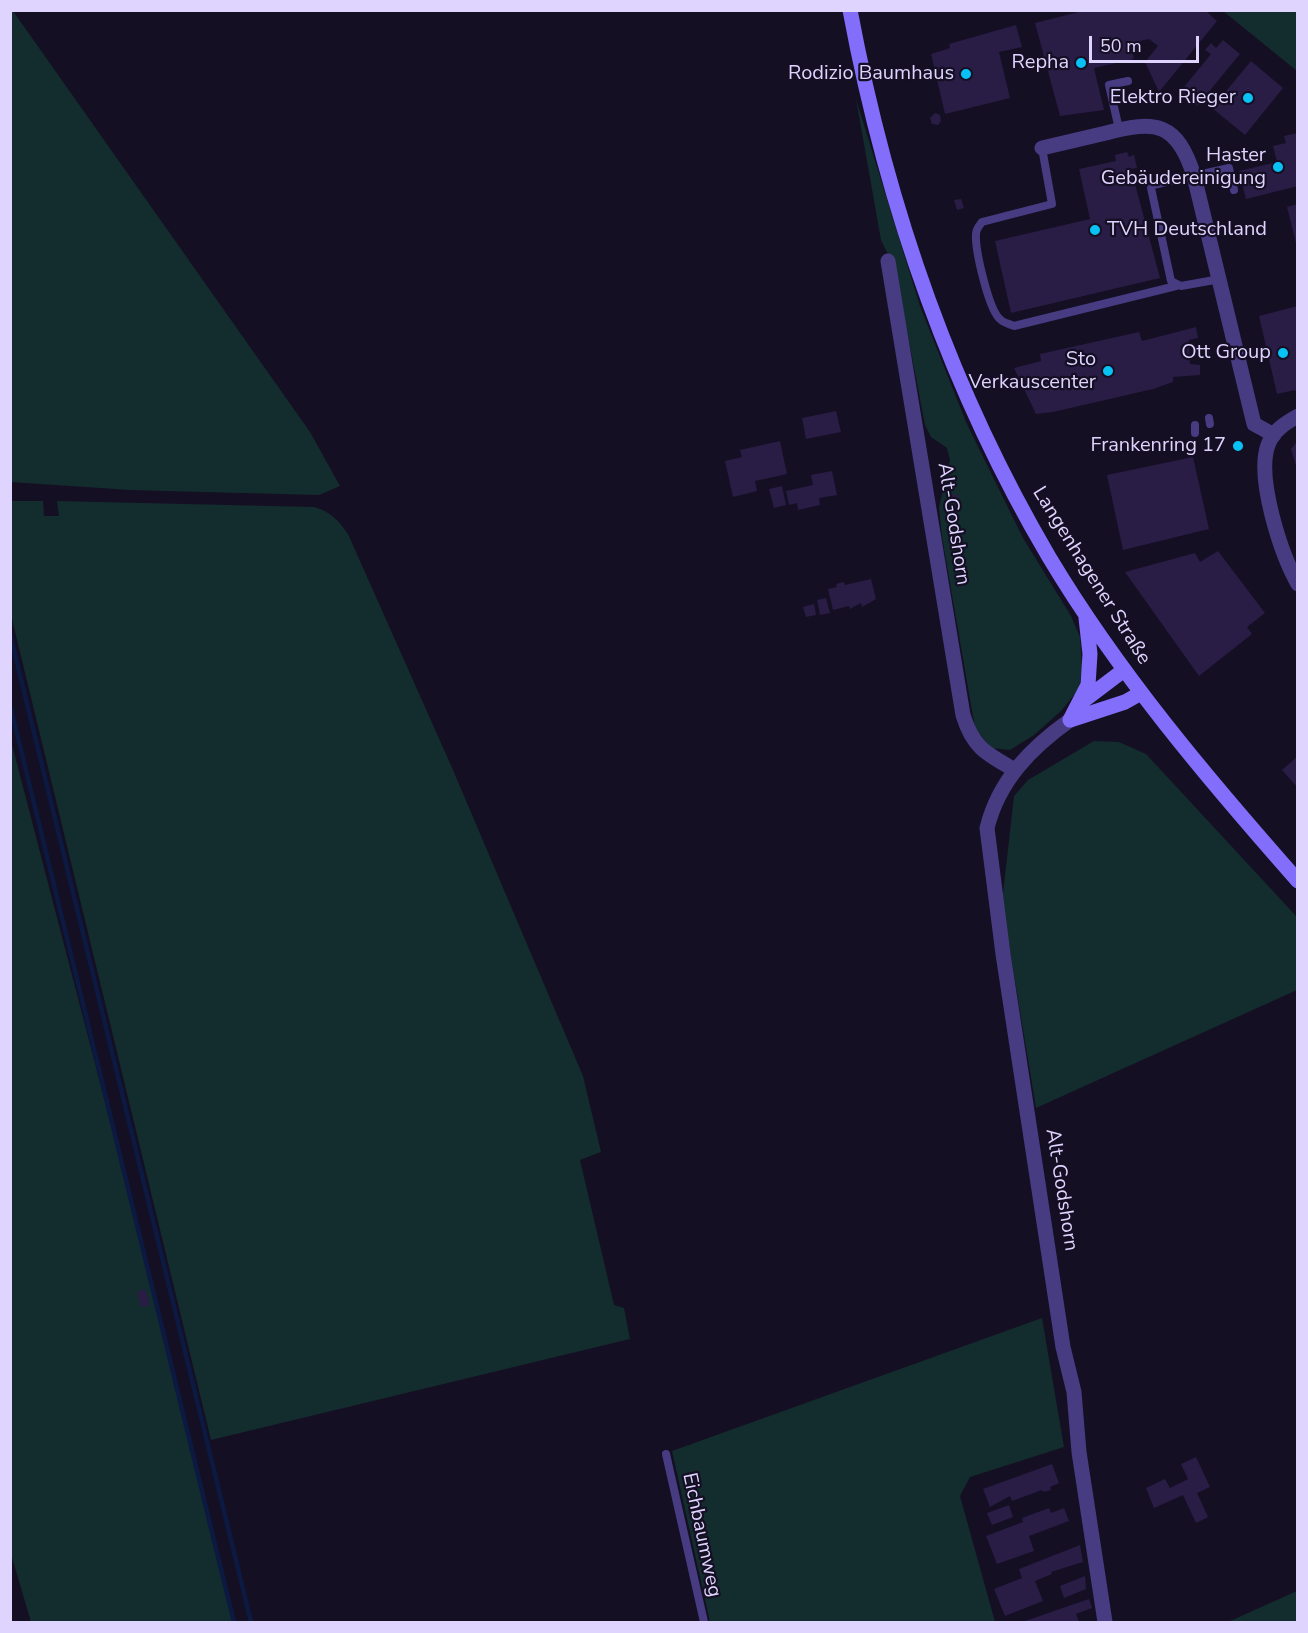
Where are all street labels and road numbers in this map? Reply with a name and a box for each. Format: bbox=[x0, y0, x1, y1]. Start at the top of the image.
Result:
street label: Alt-Godshorn bbox=[931, 461, 975, 587]
street label: Langenhagener Straße bbox=[1027, 483, 1155, 669]
street label: Alt-Godshorn bbox=[1039, 1127, 1083, 1253]
street label: Eichbaumweg bbox=[676, 1471, 726, 1599]

